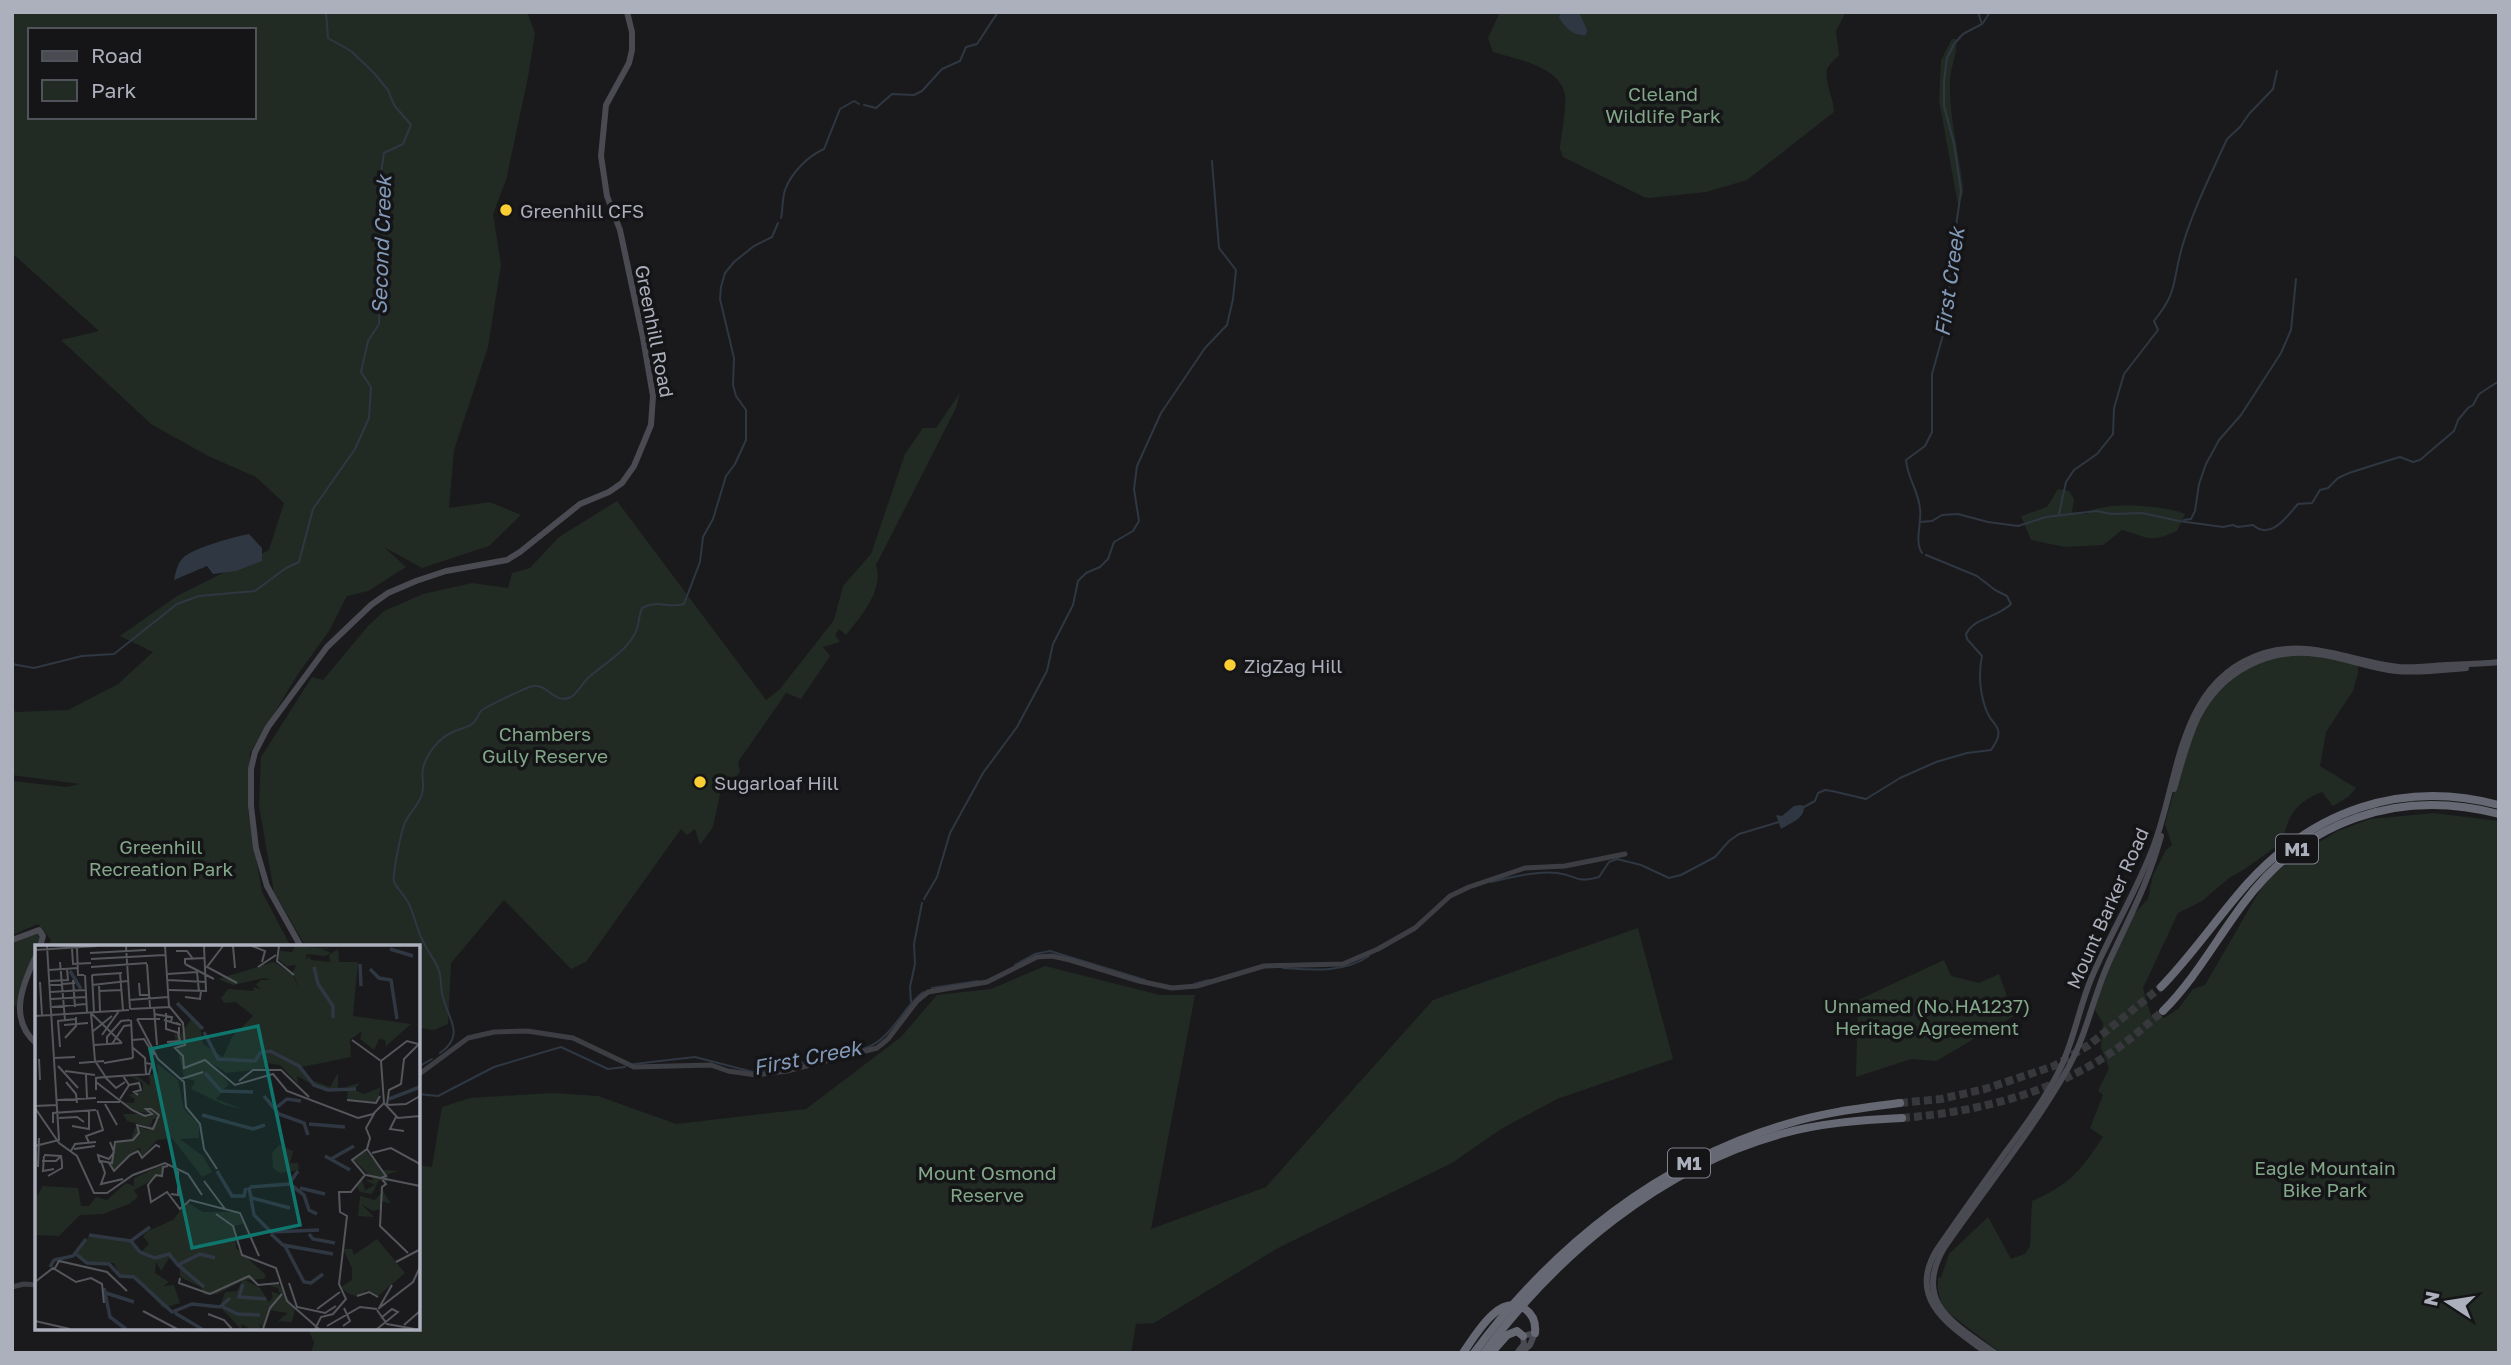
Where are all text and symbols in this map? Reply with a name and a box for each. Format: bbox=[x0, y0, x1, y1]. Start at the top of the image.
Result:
legend bbox=[28, 28, 256, 119]
text: Road bbox=[91, 42, 142, 68]
text: Park bbox=[91, 77, 137, 103]
park label: Cleland Wildlife Park bbox=[1605, 82, 1721, 127]
water label: Second Creek bbox=[366, 173, 396, 315]
place label: Greenhill CFS bbox=[520, 199, 644, 222]
marker: Greenhill CFS bbox=[498, 202, 514, 218]
water label: First Creek bbox=[1929, 224, 1970, 338]
street label: Greenhill Road bbox=[631, 263, 679, 399]
place label: ZigZag Hill bbox=[1244, 654, 1342, 677]
marker: ZigZag Hill bbox=[1222, 657, 1238, 673]
park label: Chambers Gully Reserve bbox=[482, 722, 608, 767]
place label: Sugarloaf Hill bbox=[714, 771, 839, 794]
marker: Sugarloaf Hill bbox=[692, 774, 708, 790]
street label: Mount Barker Road bbox=[2061, 824, 2153, 992]
road number: M1 bbox=[2276, 834, 2318, 864]
park label: Greenhill Recreation Park bbox=[89, 835, 234, 880]
inset map bbox=[35, 945, 420, 1330]
park label: Unnamed (No.HA1237) Heritage Agreement bbox=[1824, 994, 2030, 1039]
water label: First Creek bbox=[751, 1033, 865, 1080]
road number: M1 bbox=[1668, 1148, 1710, 1178]
park label: Eagle Mountain Bike Park bbox=[2254, 1156, 2396, 1201]
park label: Mount Osmond Reserve bbox=[918, 1161, 1056, 1206]
north arrow bbox=[2413, 1267, 2483, 1337]
text: N bbox=[2418, 1289, 2444, 1308]

